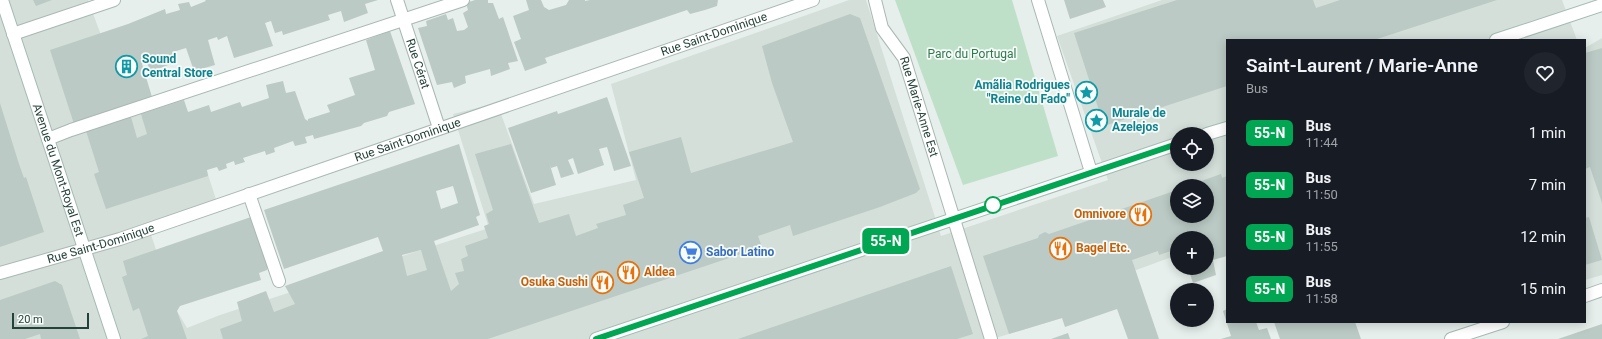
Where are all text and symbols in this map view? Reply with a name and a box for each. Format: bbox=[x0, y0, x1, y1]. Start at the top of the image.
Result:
street label: Rue Saint-Dominique bbox=[659, 9, 769, 59]
street label: Rue Cérat bbox=[403, 37, 433, 91]
park label: Parc du Portugal bbox=[927, 47, 1017, 61]
place label: Sound Central Store bbox=[142, 52, 213, 80]
button: heart bbox=[1524, 52, 1566, 94]
building icon: Sound Central Store bbox=[114, 53, 140, 79]
text: Saint-Laurent / Marie-Anne bbox=[1246, 54, 1478, 77]
street label: Rue Marie-Anne Est bbox=[897, 55, 941, 159]
place label: Amãlia Rodrigues "Reine du Fado" bbox=[975, 78, 1070, 106]
place icon: Amãlia Rodrigues "Reine du Fado" bbox=[1073, 79, 1099, 105]
text: Bus bbox=[1246, 81, 1268, 96]
street label: Avenue du Mont-Royal Est bbox=[30, 102, 87, 238]
place label: Murale de Azelejos bbox=[1112, 106, 1166, 134]
place icon: Murale de Azelejos bbox=[1083, 107, 1109, 133]
street label: Rue Saint-Dominique bbox=[353, 115, 463, 165]
text: Bus bbox=[1305, 117, 1331, 135]
text: 1 min bbox=[1529, 124, 1566, 142]
text: 55-N bbox=[1254, 125, 1285, 141]
map controls bbox=[1170, 127, 1214, 327]
button: locate bbox=[1170, 127, 1214, 171]
text: 11:44 bbox=[1305, 135, 1338, 150]
text: Bus bbox=[1305, 169, 1331, 187]
text: 7 min bbox=[1529, 176, 1566, 194]
text: 55-N bbox=[1254, 177, 1285, 193]
button: layers bbox=[1170, 179, 1214, 223]
text: 11:50 bbox=[1305, 187, 1338, 202]
unlabelled marker bbox=[984, 196, 1002, 214]
restaurant icon: Omnivore bbox=[1128, 201, 1154, 227]
place label: Omnivore bbox=[1074, 207, 1127, 221]
street label: Rue Saint-Dominique bbox=[46, 221, 156, 266]
text: Bus bbox=[1305, 221, 1331, 239]
line badge: 55-N bbox=[858, 228, 914, 254]
text: 12 min bbox=[1520, 228, 1566, 246]
text: 55-N bbox=[1254, 229, 1285, 245]
button: + bbox=[1170, 231, 1214, 275]
text: 55-N bbox=[870, 233, 902, 249]
restaurant icon: Bagel Etc. bbox=[1048, 235, 1074, 261]
supermarket icon: Sabor Latino bbox=[677, 239, 703, 265]
text: 11:55 bbox=[1305, 239, 1338, 254]
place label: Bagel Etc. bbox=[1076, 241, 1130, 255]
place label: Sabor Latino bbox=[706, 245, 775, 259]
restaurant icon: Aldea bbox=[615, 259, 641, 285]
place label: Aldea bbox=[644, 265, 675, 279]
restaurant icon: Osuka Sushi bbox=[590, 269, 616, 295]
text: Bus bbox=[1305, 273, 1331, 291]
place label: Osuka Sushi bbox=[521, 275, 588, 289]
text: 15 min bbox=[1520, 280, 1566, 298]
text: 55-N bbox=[1254, 281, 1285, 297]
button: − bbox=[1170, 283, 1214, 327]
text: 11:58 bbox=[1305, 291, 1338, 306]
scale bar bbox=[12, 311, 89, 330]
text: 20 m bbox=[18, 313, 43, 326]

